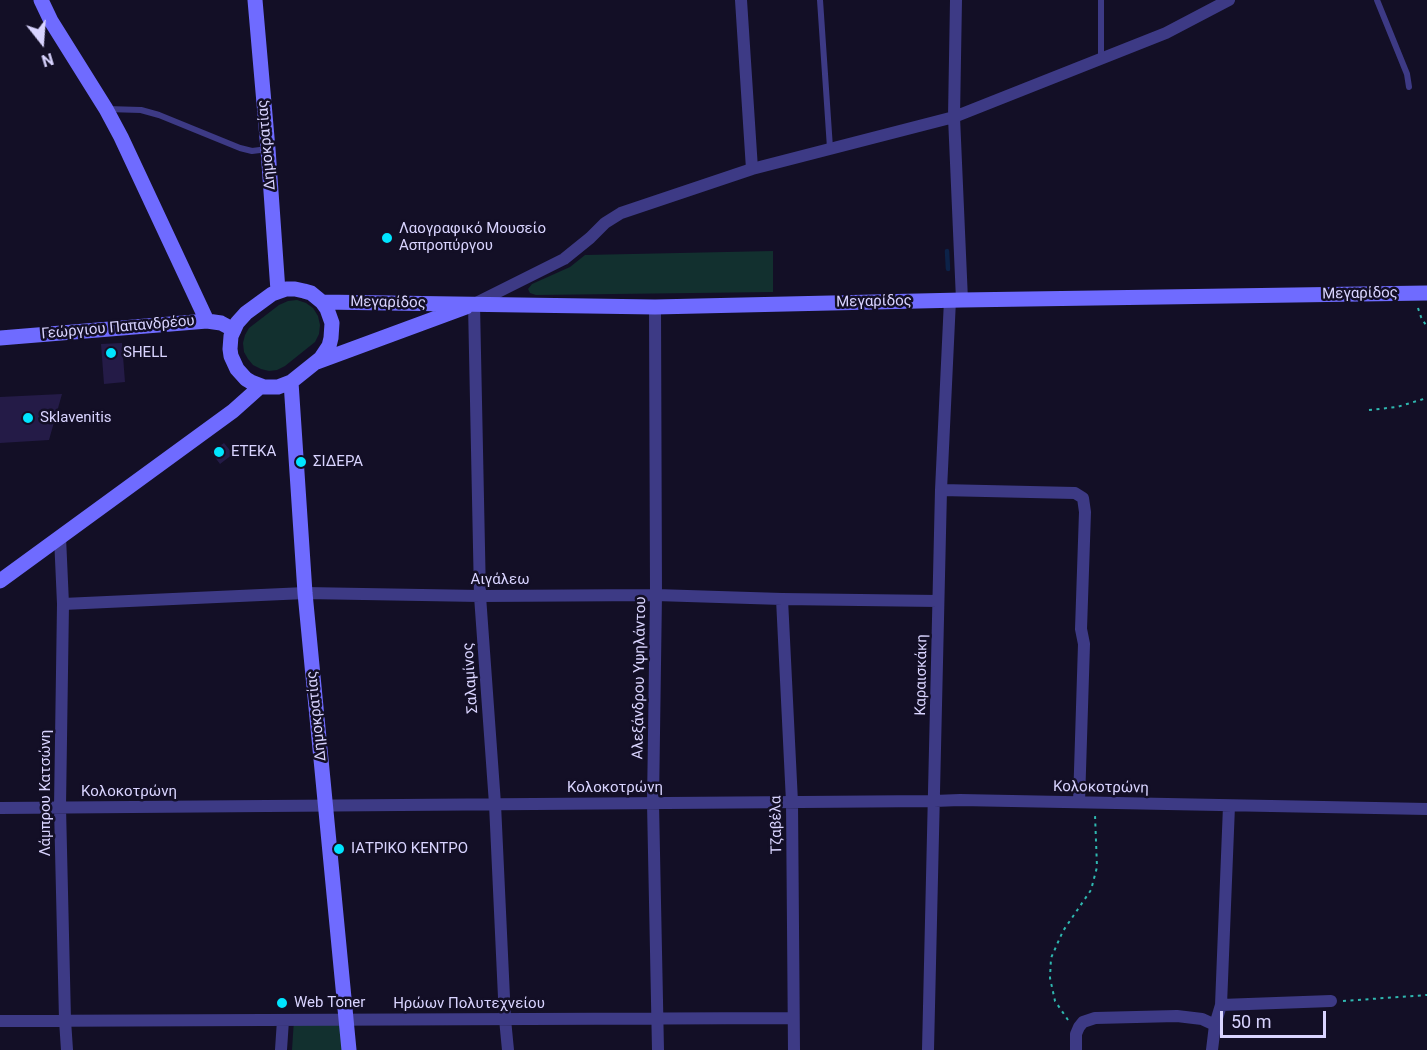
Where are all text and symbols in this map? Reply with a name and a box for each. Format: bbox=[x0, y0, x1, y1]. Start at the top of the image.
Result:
north arrow bbox=[12, 12, 72, 72]
text: N bbox=[39, 49, 56, 70]
street label: Δημοκρατίας bbox=[254, 99, 280, 191]
place label: Λαογραφικό Μουσείο Ασπροπύργου bbox=[399, 220, 546, 255]
marker: Λαογραφικό Μουσείο Ασπροπύργου bbox=[380, 231, 394, 245]
street label: Μεγαρίδος bbox=[1322, 284, 1398, 304]
street label: Μεγαρίδος bbox=[836, 292, 912, 312]
street label: Μεγαρίδος bbox=[350, 293, 426, 313]
street label: Γεώργιου Παπανδρέου bbox=[41, 312, 195, 344]
place label: SHELL bbox=[123, 344, 167, 362]
marker: SHELL bbox=[104, 346, 118, 360]
place label: Sklavenitis bbox=[40, 409, 112, 427]
marker: Sklavenitis bbox=[21, 411, 35, 425]
place label: ΕΤΕΚΑ bbox=[231, 443, 276, 461]
marker: ΕΤΕΚΑ bbox=[212, 445, 226, 459]
place label: ΣΙΔΕΡΑ bbox=[313, 453, 363, 471]
marker: ΣΙΔΕΡΑ bbox=[294, 455, 308, 469]
street label: Αιγάλεω bbox=[470, 571, 530, 589]
street label: Αλεξάνδρου Υψηλάντου bbox=[630, 596, 650, 760]
street label: Καραισκάκη bbox=[912, 634, 932, 716]
street label: Σαλαμίνος bbox=[460, 642, 482, 714]
street label: Δημοκρατίας bbox=[303, 670, 331, 762]
street label: Λάμπρου Κατσώνη bbox=[37, 730, 55, 856]
street label: Κολοκοτρώνη bbox=[1053, 778, 1149, 798]
street label: Κολοκοτρώνη bbox=[567, 779, 663, 797]
street label: Κολοκοτρώνη bbox=[81, 783, 177, 801]
street label: Τζαβέλα bbox=[767, 795, 787, 855]
place label: ΙΑΤΡΙΚΟ ΚΕΝΤΡΟ bbox=[351, 840, 468, 858]
marker: ΙΑΤΡΙΚΟ ΚΕΝΤΡΟ bbox=[332, 842, 346, 856]
place label: Web Toner bbox=[294, 994, 365, 1012]
street label: Ηρώων Πολυτεχνείου bbox=[393, 995, 545, 1013]
marker: Web Toner bbox=[275, 996, 289, 1010]
scale bar bbox=[1223, 999, 1330, 1037]
text: 50 m bbox=[1231, 1011, 1271, 1032]

